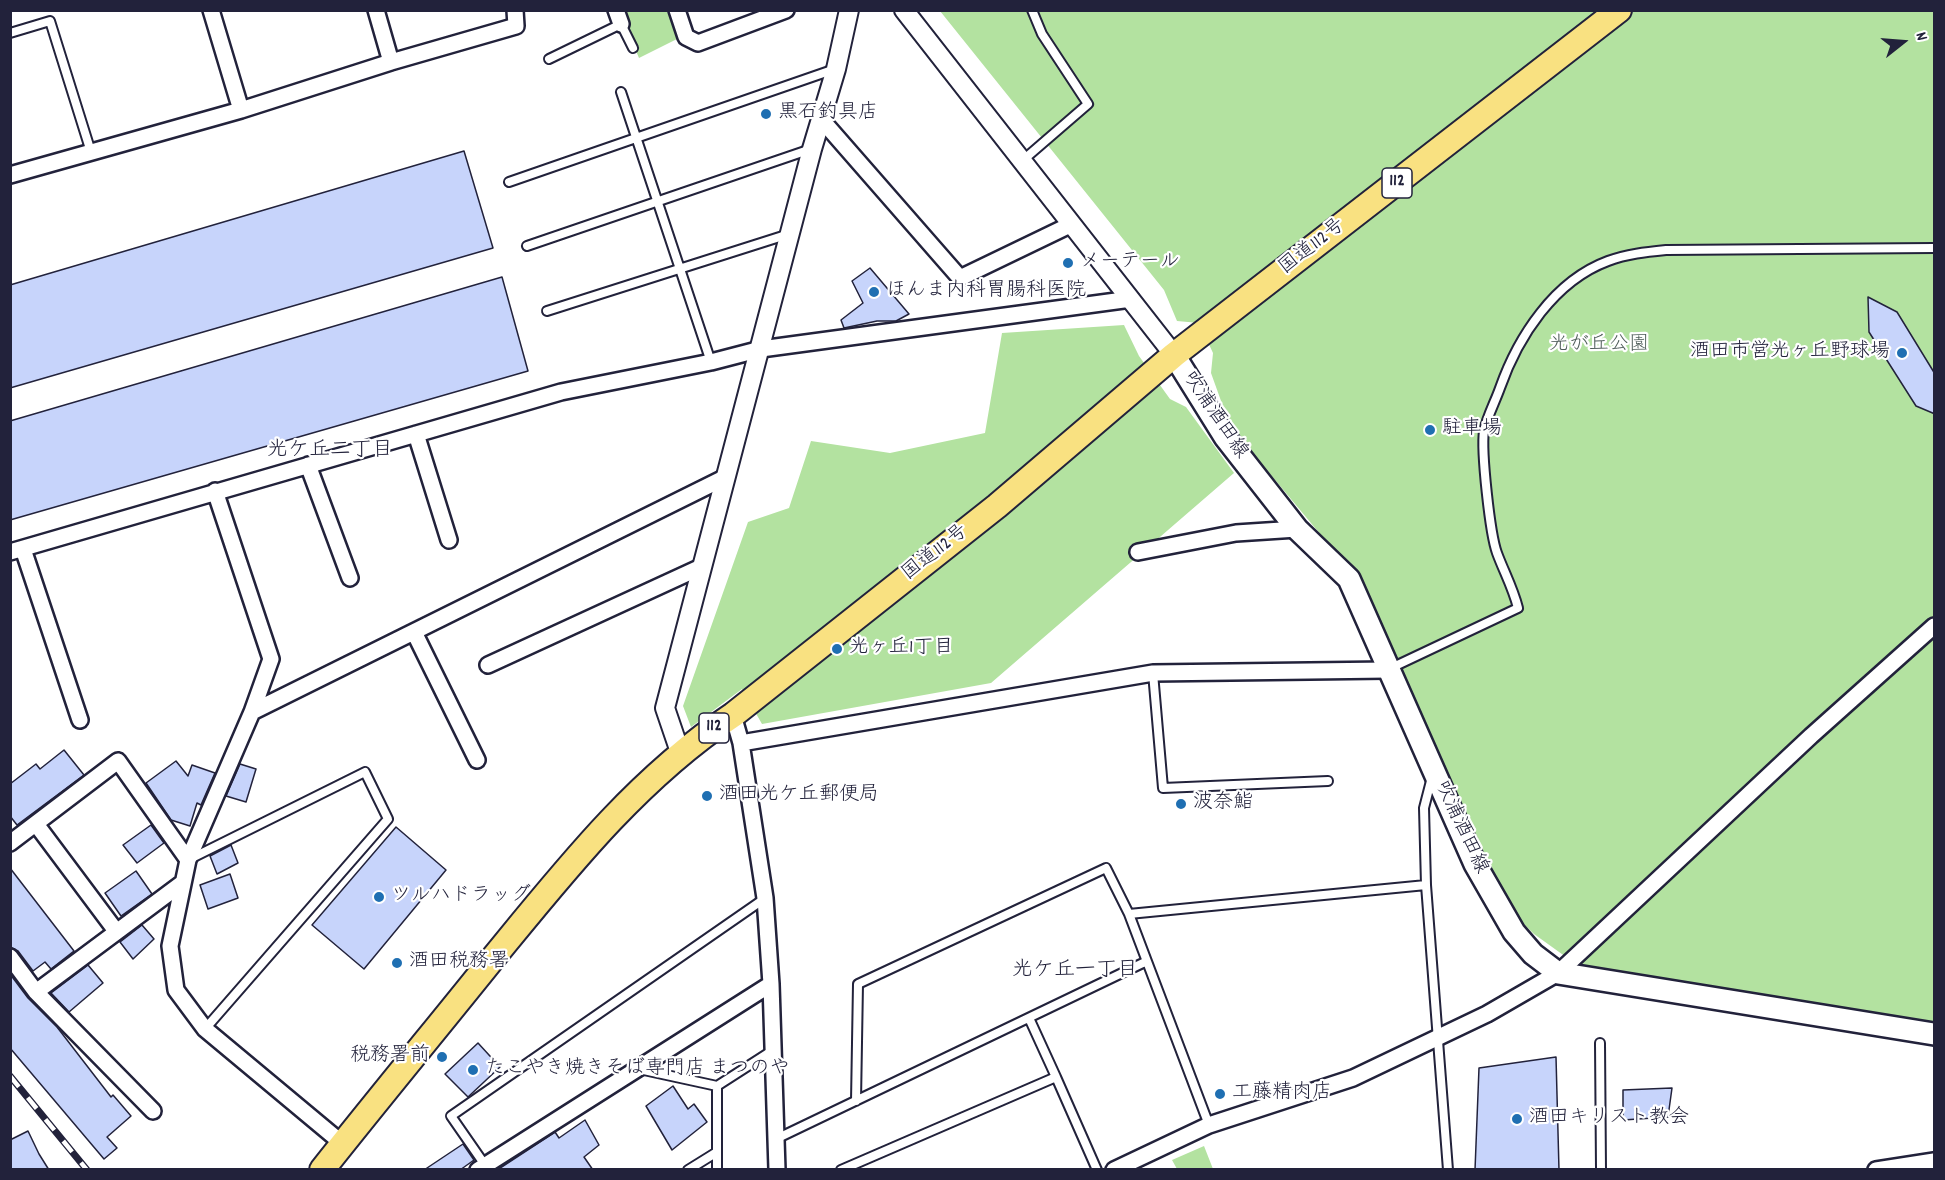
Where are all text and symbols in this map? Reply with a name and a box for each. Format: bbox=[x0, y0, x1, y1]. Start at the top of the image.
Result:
north arrow bbox=[1873, 12, 1933, 72]
text: N bbox=[1909, 29, 1933, 44]
place label: 黒石釣具店 bbox=[778, 102, 878, 126]
marker: 黒石釣具店 bbox=[759, 107, 773, 121]
road number: 112 bbox=[1382, 168, 1412, 198]
street label: 国道112号 bbox=[1275, 215, 1351, 281]
place label: メーテール bbox=[1080, 251, 1180, 275]
marker: メーテール bbox=[1061, 256, 1075, 270]
place label: ほんま内科胃腸科医院 bbox=[886, 280, 1086, 304]
marker: ほんま内科胃腸科医院 bbox=[867, 285, 881, 299]
park label: 光が丘公園 bbox=[1549, 334, 1649, 358]
place label: 酒田市営光ヶ丘野球場 bbox=[1690, 341, 1890, 365]
marker: 酒田市営光ヶ丘野球場 bbox=[1895, 346, 1909, 360]
street label: 吹浦酒田線 bbox=[1176, 368, 1252, 464]
place label: 駐車場 bbox=[1442, 418, 1502, 442]
marker: 駐車場 bbox=[1423, 423, 1437, 437]
district label: 光ケ丘二丁目 bbox=[267, 439, 393, 465]
street label: 国道112号 bbox=[898, 521, 974, 587]
place label: 光ヶ丘1丁目 bbox=[849, 637, 953, 661]
marker: 光ヶ丘1丁目 bbox=[830, 642, 844, 656]
road number: 112 bbox=[699, 713, 729, 743]
street label: 吹浦酒田線 bbox=[1428, 778, 1492, 878]
place label: 酒田光ケ丘郵便局 bbox=[719, 784, 879, 808]
marker: 酒田光ケ丘郵便局 bbox=[700, 789, 714, 803]
place label: 波奈鮨 bbox=[1193, 792, 1253, 816]
marker: 波奈鮨 bbox=[1174, 797, 1188, 811]
place label: ツルハドラッグ bbox=[391, 885, 531, 909]
marker: ツルハドラッグ bbox=[372, 890, 386, 904]
place label: 酒田税務署 bbox=[409, 951, 509, 975]
marker: 酒田税務署 bbox=[390, 956, 404, 970]
district label: 光ケ丘一丁目 bbox=[1012, 959, 1138, 985]
place label: 税務署前 bbox=[350, 1045, 430, 1069]
marker: 税務署前 bbox=[435, 1050, 449, 1064]
place label: たこやき焼きそば専門店 まつのや bbox=[485, 1058, 790, 1082]
marker: たこやき焼きそば専門店 まつのや bbox=[466, 1063, 480, 1077]
place label: 工藤精肉店 bbox=[1232, 1082, 1332, 1106]
marker: 工藤精肉店 bbox=[1213, 1087, 1227, 1101]
place label: 酒田キリスト教会 bbox=[1529, 1107, 1689, 1131]
marker: 酒田キリスト教会 bbox=[1510, 1112, 1524, 1126]

